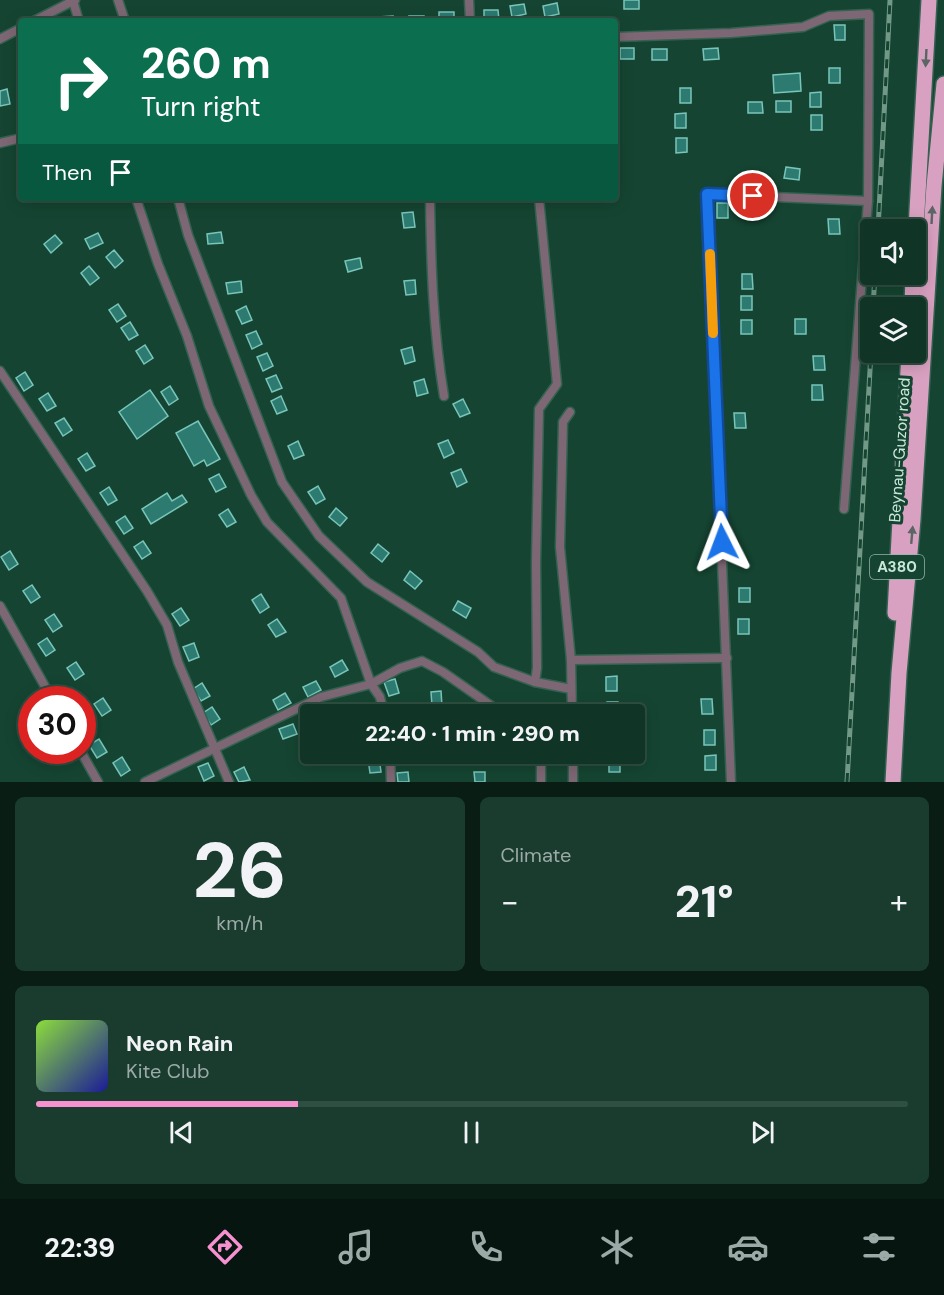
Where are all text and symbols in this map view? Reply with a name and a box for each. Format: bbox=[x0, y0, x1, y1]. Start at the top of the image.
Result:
text: 260 m bbox=[141, 36, 271, 91]
icon: right bbox=[42, 42, 120, 120]
one-way arrow bbox=[921, 49, 930, 68]
text: Turn right bbox=[141, 89, 261, 124]
icon: arrive bbox=[104, 156, 137, 189]
text: Then bbox=[42, 158, 92, 187]
pin bbox=[727, 170, 778, 221]
icon: arrive bbox=[736, 179, 769, 212]
one-way arrow bbox=[928, 205, 937, 224]
map controls bbox=[860, 219, 926, 363]
button: sound bbox=[860, 219, 926, 285]
button: layers bbox=[860, 297, 926, 363]
street label: Beynau-Guzor road bbox=[884, 377, 915, 523]
position arrow bbox=[690, 510, 754, 574]
one-way arrow bbox=[907, 526, 917, 545]
road number: A380 bbox=[870, 555, 924, 579]
speed limit sign: 30 bbox=[18, 686, 96, 764]
text: 22:40 · 1 min · 290 m bbox=[365, 719, 580, 748]
text: 26 bbox=[193, 820, 287, 921]
text: Climate bbox=[501, 842, 571, 868]
text: 21° bbox=[675, 872, 734, 931]
text: − bbox=[501, 880, 519, 923]
text: + bbox=[890, 880, 908, 923]
text: km/h bbox=[216, 910, 263, 936]
text: Neon Rain bbox=[126, 1029, 233, 1058]
text: Kite Club bbox=[126, 1058, 210, 1084]
icon: previous bbox=[165, 1116, 198, 1149]
icon: pause bbox=[455, 1116, 488, 1149]
icon: next bbox=[746, 1116, 779, 1149]
icon: directions bbox=[204, 1226, 246, 1268]
icon: music bbox=[335, 1226, 377, 1268]
icon: phone bbox=[465, 1226, 507, 1268]
icon: climate bbox=[596, 1226, 638, 1268]
icon: car bbox=[727, 1226, 769, 1268]
icon: filters bbox=[858, 1226, 900, 1268]
text: 22:39 bbox=[44, 1230, 115, 1265]

